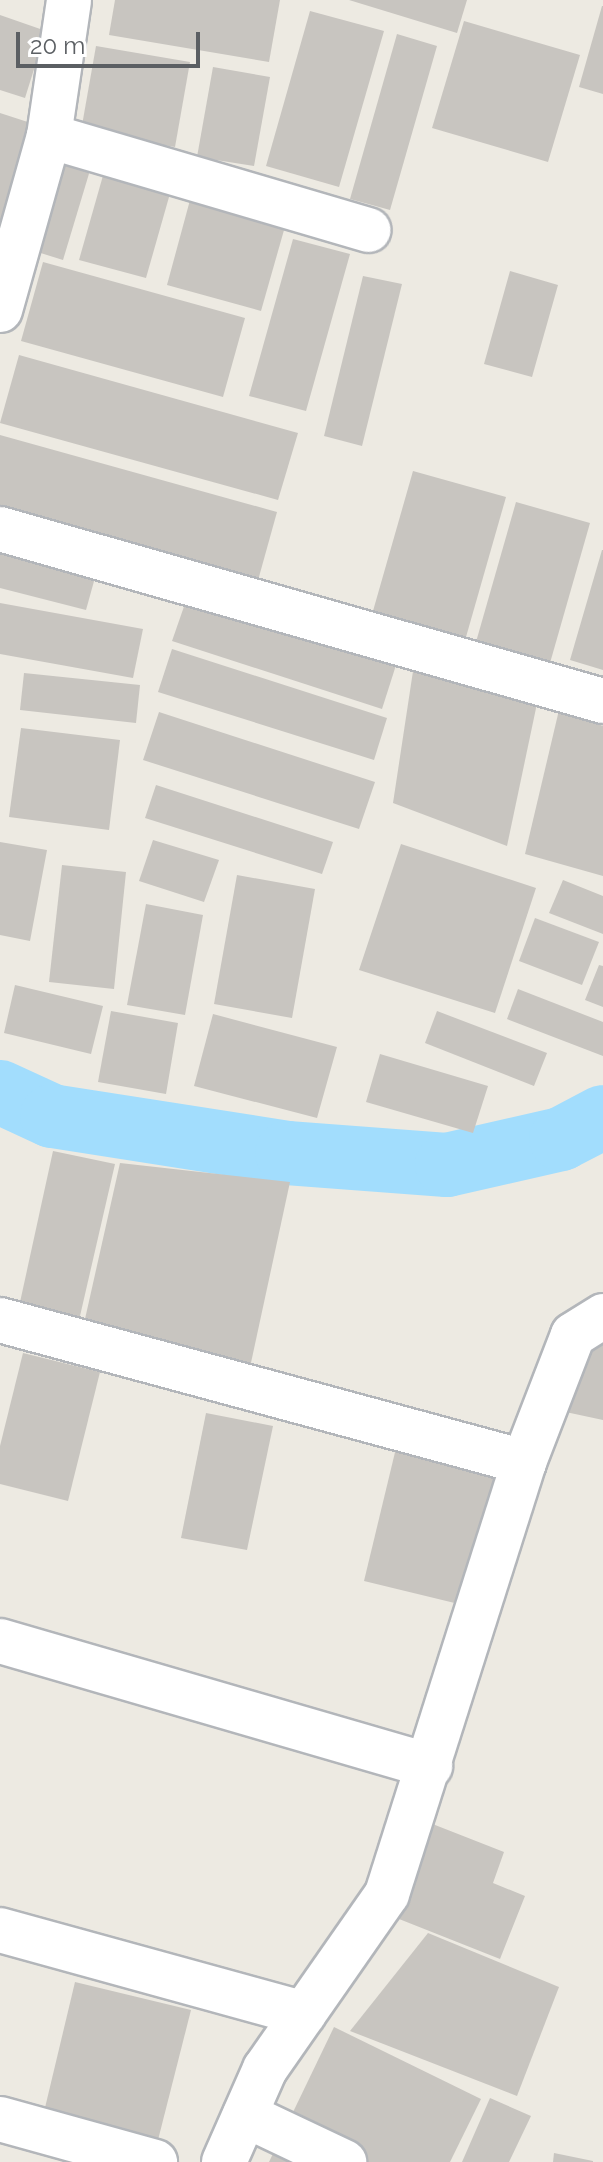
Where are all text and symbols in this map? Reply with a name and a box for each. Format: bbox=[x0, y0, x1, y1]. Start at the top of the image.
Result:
scale bar bbox=[20, 16, 204, 66]
text: 20 m bbox=[30, 31, 85, 60]

